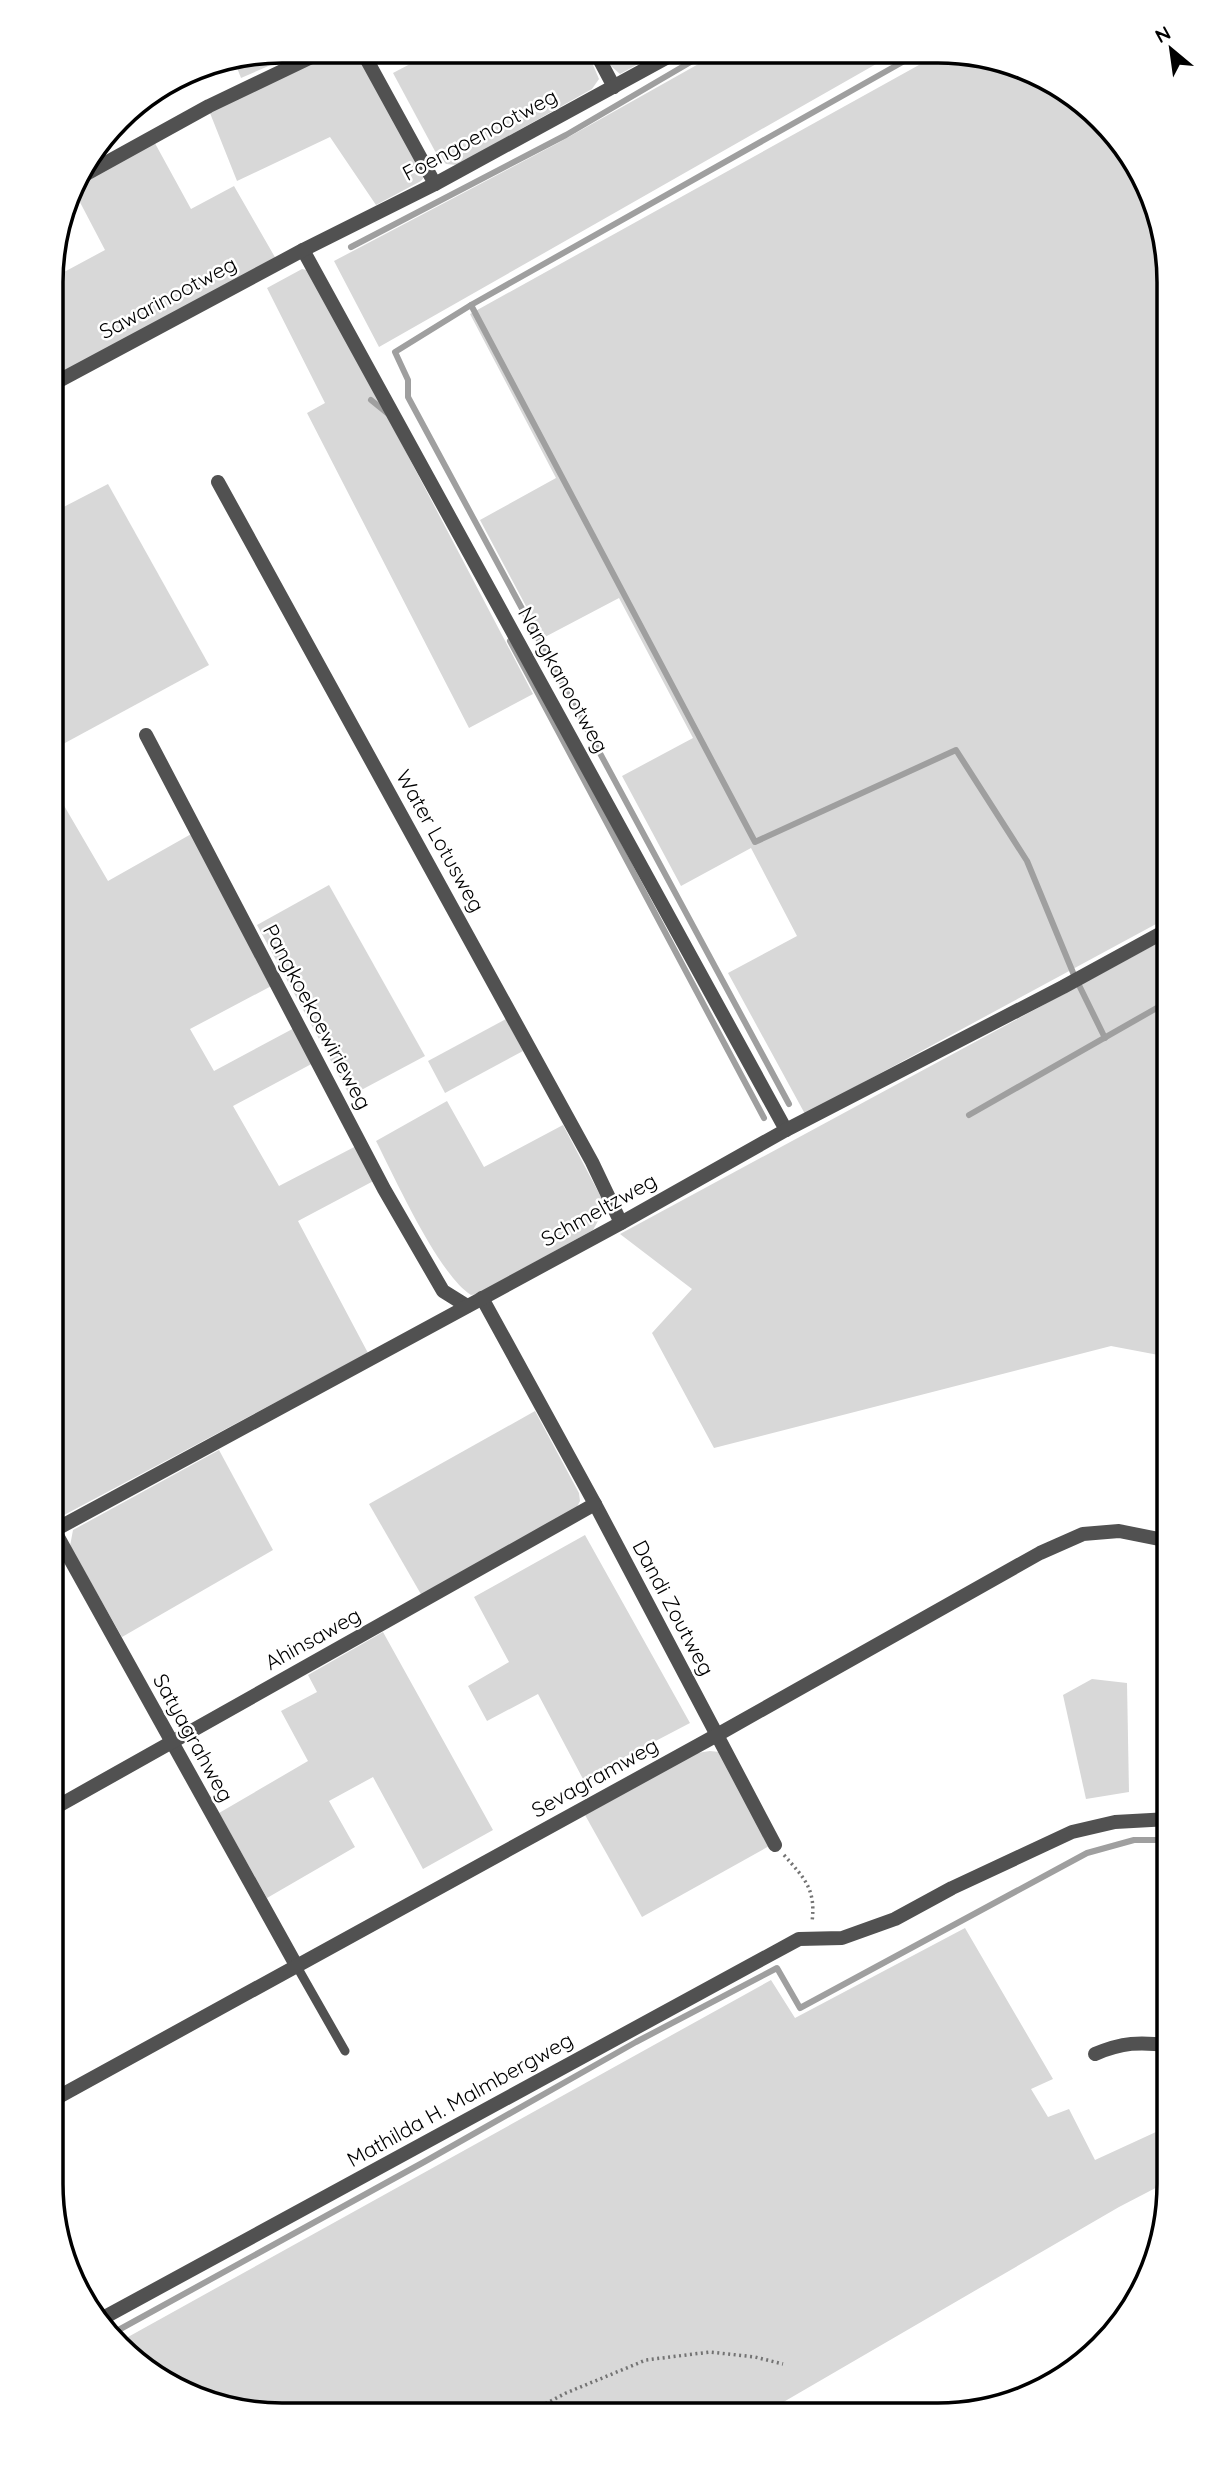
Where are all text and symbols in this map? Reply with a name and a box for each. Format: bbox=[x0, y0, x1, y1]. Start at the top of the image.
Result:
north arrow bbox=[1136, 14, 1206, 84]
text: N bbox=[1151, 20, 1175, 48]
street label: Foengoenootweg bbox=[398, 82, 561, 186]
street label: Sawarinootweg bbox=[94, 250, 241, 344]
street label: Nangkanootweg bbox=[513, 602, 615, 757]
street label: Water Lotusweg bbox=[391, 765, 491, 916]
street label: Pangkoekoewirieweg bbox=[258, 919, 378, 1114]
street label: Schmeltzweg bbox=[536, 1167, 661, 1252]
street label: Dandi Zoutweg bbox=[627, 1535, 720, 1680]
street label: Ahinsaweg bbox=[260, 1601, 365, 1675]
street label: Satyagrahweg bbox=[148, 1669, 240, 1806]
street label: Sevagramweg bbox=[527, 1732, 662, 1823]
street label: Mathilda H. Malmbergweg bbox=[342, 2026, 577, 2172]

